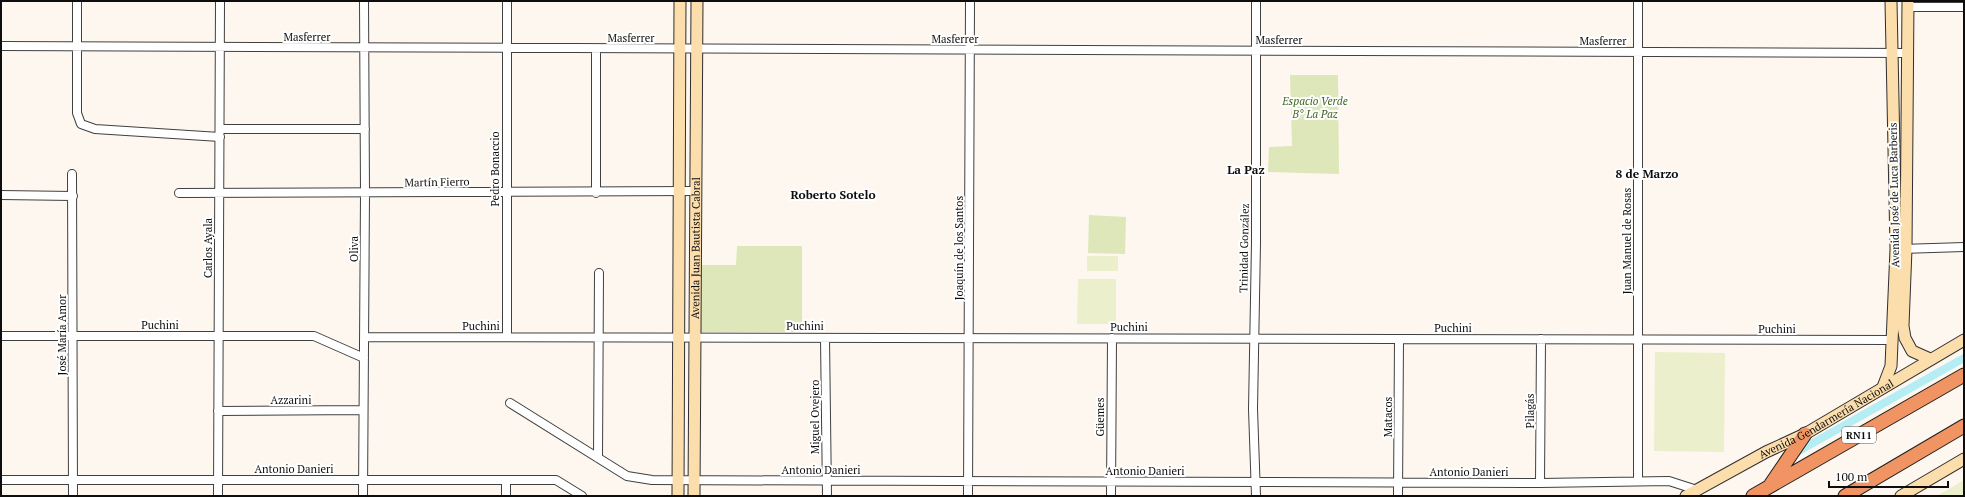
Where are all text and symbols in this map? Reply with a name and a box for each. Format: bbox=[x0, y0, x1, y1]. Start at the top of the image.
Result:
street label: Masferrer bbox=[283, 30, 331, 44]
street label: Masferrer bbox=[607, 31, 655, 45]
street label: Masferrer bbox=[931, 32, 979, 46]
street label: Masferrer bbox=[1255, 33, 1303, 47]
street label: Masferrer bbox=[1579, 34, 1627, 48]
park label: Espacio Verde B° La Paz bbox=[1281, 94, 1348, 121]
street label: Avenida José de Luca Barberis bbox=[1886, 122, 1902, 268]
street label: Pedro Bonaccio bbox=[488, 131, 502, 207]
district label: La Paz bbox=[1227, 162, 1265, 177]
district label: 8 de Marzo bbox=[1616, 166, 1678, 181]
street label: Martín Fierro bbox=[404, 174, 470, 190]
street label: Avenida Juan Bautista Cabral bbox=[688, 177, 703, 319]
district label: Roberto Sotelo bbox=[790, 187, 876, 202]
street label: Juan Manuel de Rosas bbox=[1620, 187, 1634, 294]
street label: Joaquín de los Santos bbox=[952, 196, 966, 300]
street label: Trinidad González bbox=[1236, 203, 1252, 293]
street label: Carlos Ayala bbox=[201, 217, 215, 278]
street label: Oliva bbox=[347, 236, 361, 262]
street label: José María Amor bbox=[55, 294, 69, 375]
street label: Puchini bbox=[141, 318, 179, 332]
street label: Puchini bbox=[462, 319, 500, 333]
street label: Puchini bbox=[786, 319, 824, 333]
street label: Puchini bbox=[1110, 320, 1148, 334]
street label: Puchini bbox=[1434, 321, 1472, 335]
street label: Puchini bbox=[1758, 322, 1796, 336]
street label: Avenida Gendarmería Nacional bbox=[1756, 376, 1896, 462]
street label: Miguel Ovejero bbox=[808, 380, 822, 454]
street label: Azzarini bbox=[271, 393, 311, 407]
street label: Pilagás bbox=[1523, 393, 1537, 428]
street label: Güemes bbox=[1093, 397, 1107, 437]
street label: Matacos bbox=[1381, 397, 1395, 437]
road number: RN11 bbox=[1842, 427, 1876, 443]
street label: Antonio Danieri bbox=[254, 462, 334, 476]
street label: Antonio Danieri bbox=[781, 463, 861, 477]
scale bar bbox=[1829, 463, 1948, 489]
street label: Antonio Danieri bbox=[1105, 464, 1185, 478]
street label: Antonio Danieri bbox=[1429, 465, 1509, 479]
text: 100 m bbox=[1835, 469, 1868, 484]

